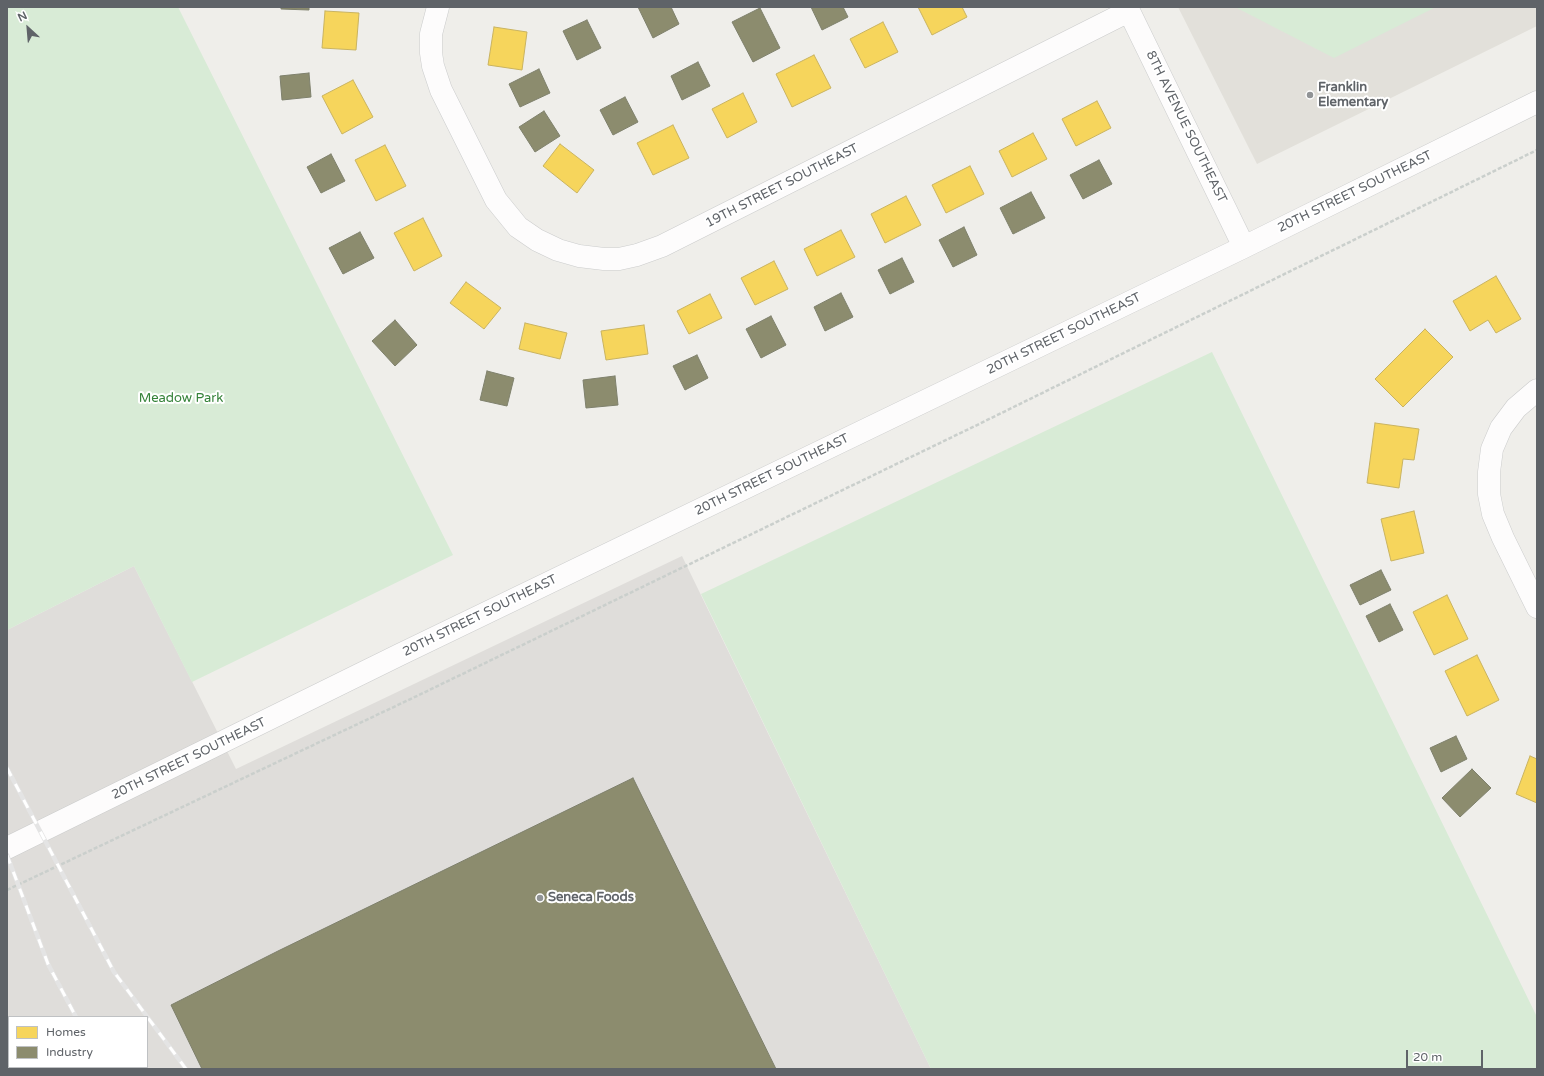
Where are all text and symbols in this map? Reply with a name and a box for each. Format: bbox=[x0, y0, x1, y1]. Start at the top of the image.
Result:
north arrow bbox=[8, 8, 48, 48]
text: N bbox=[16, 9, 29, 25]
street label: 8TH AVENUE SOUTHEAST bbox=[1142, 48, 1230, 206]
place label: Franklin Elementary bbox=[1318, 80, 1388, 111]
marker: Franklin Elementary bbox=[1305, 90, 1315, 100]
street label: 19TH STREET SOUTHEAST bbox=[703, 141, 861, 231]
street label: 20TH STREET SOUTHEAST bbox=[1275, 148, 1435, 236]
street label: 20TH STREET SOUTHEAST bbox=[984, 290, 1144, 378]
park label: Meadow Park bbox=[139, 391, 223, 407]
street label: 20TH STREET SOUTHEAST bbox=[692, 431, 852, 519]
street label: 20TH STREET SOUTHEAST bbox=[400, 572, 560, 660]
street label: 20TH STREET SOUTHEAST bbox=[109, 715, 269, 803]
place label: Seneca Foods bbox=[548, 890, 634, 906]
marker: Seneca Foods bbox=[535, 893, 545, 903]
legend bbox=[8, 1016, 148, 1068]
text: Homes bbox=[46, 1025, 86, 1039]
scale bar bbox=[1408, 1042, 1485, 1068]
text: Industry bbox=[46, 1045, 93, 1059]
text: 20 m bbox=[1413, 1050, 1442, 1064]

